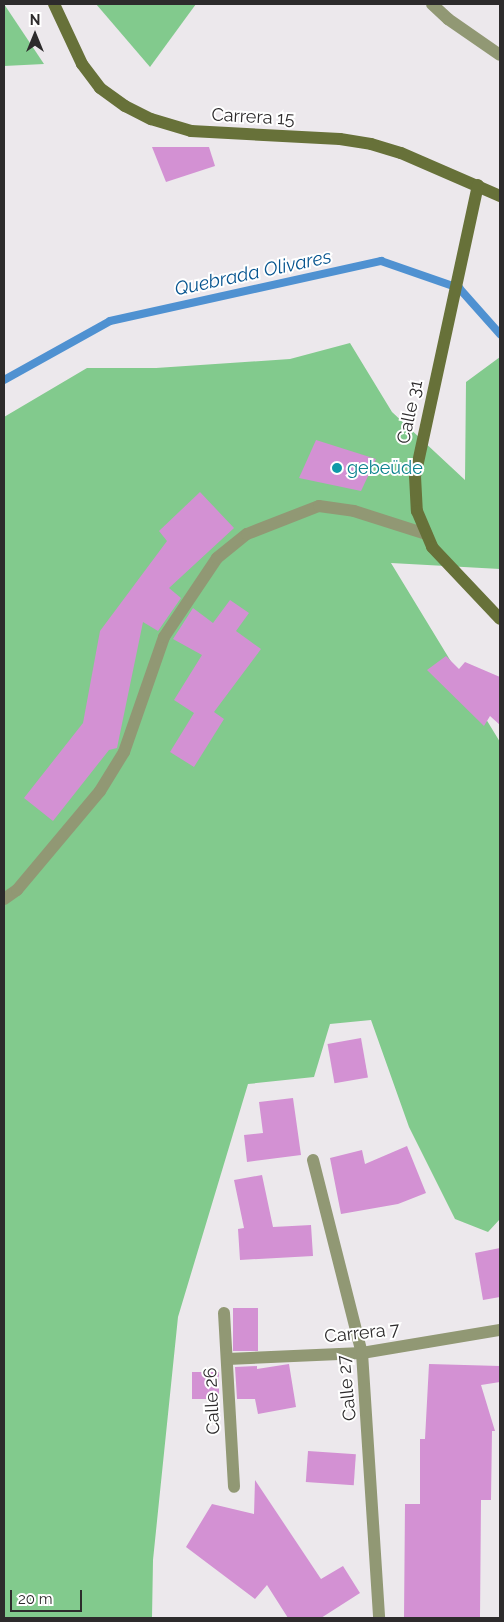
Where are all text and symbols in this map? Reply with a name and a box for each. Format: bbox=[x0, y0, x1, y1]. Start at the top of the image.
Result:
north arrow bbox=[10, 10, 60, 60]
text: N bbox=[30, 12, 40, 28]
street label: Carrera 15 bbox=[211, 104, 295, 130]
water label: Quebrada Olivares bbox=[173, 245, 333, 301]
street label: Calle 31 bbox=[393, 378, 427, 446]
place label: gebeüde bbox=[347, 457, 423, 479]
marker: gebeüde bbox=[331, 462, 343, 474]
street label: Carrera 7 bbox=[323, 1318, 401, 1348]
street label: Calle 27 bbox=[333, 1354, 361, 1422]
street label: Calle 26 bbox=[199, 1367, 225, 1435]
scale bar bbox=[12, 1580, 85, 1612]
text: 20 m bbox=[18, 1590, 53, 1608]

